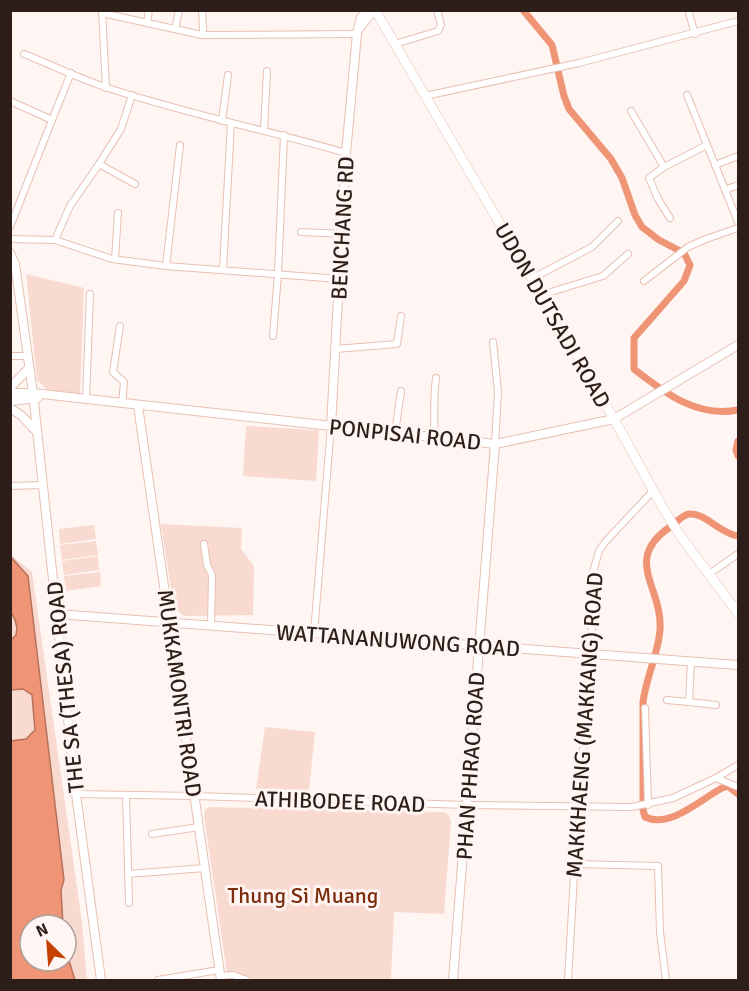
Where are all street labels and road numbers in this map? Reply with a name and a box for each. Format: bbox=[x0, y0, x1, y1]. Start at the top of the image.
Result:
street label: BENCHANG RD bbox=[325, 156, 360, 300]
street label: UDON DUTSADI ROAD bbox=[489, 218, 617, 413]
street label: PONPISAI ROAD bbox=[328, 413, 482, 456]
street label: MAKKHAENG (MAKKANG) ROAD bbox=[560, 571, 609, 879]
street label: THE SA (THESA) ROAD bbox=[41, 580, 90, 794]
street label: MUKKAMONTRI ROAD bbox=[152, 588, 207, 799]
street label: WATTANANUWONG ROAD bbox=[275, 619, 521, 662]
street label: PHAN PHRAO ROAD bbox=[450, 671, 491, 861]
street label: ATHIBODEE ROAD bbox=[254, 785, 426, 818]

